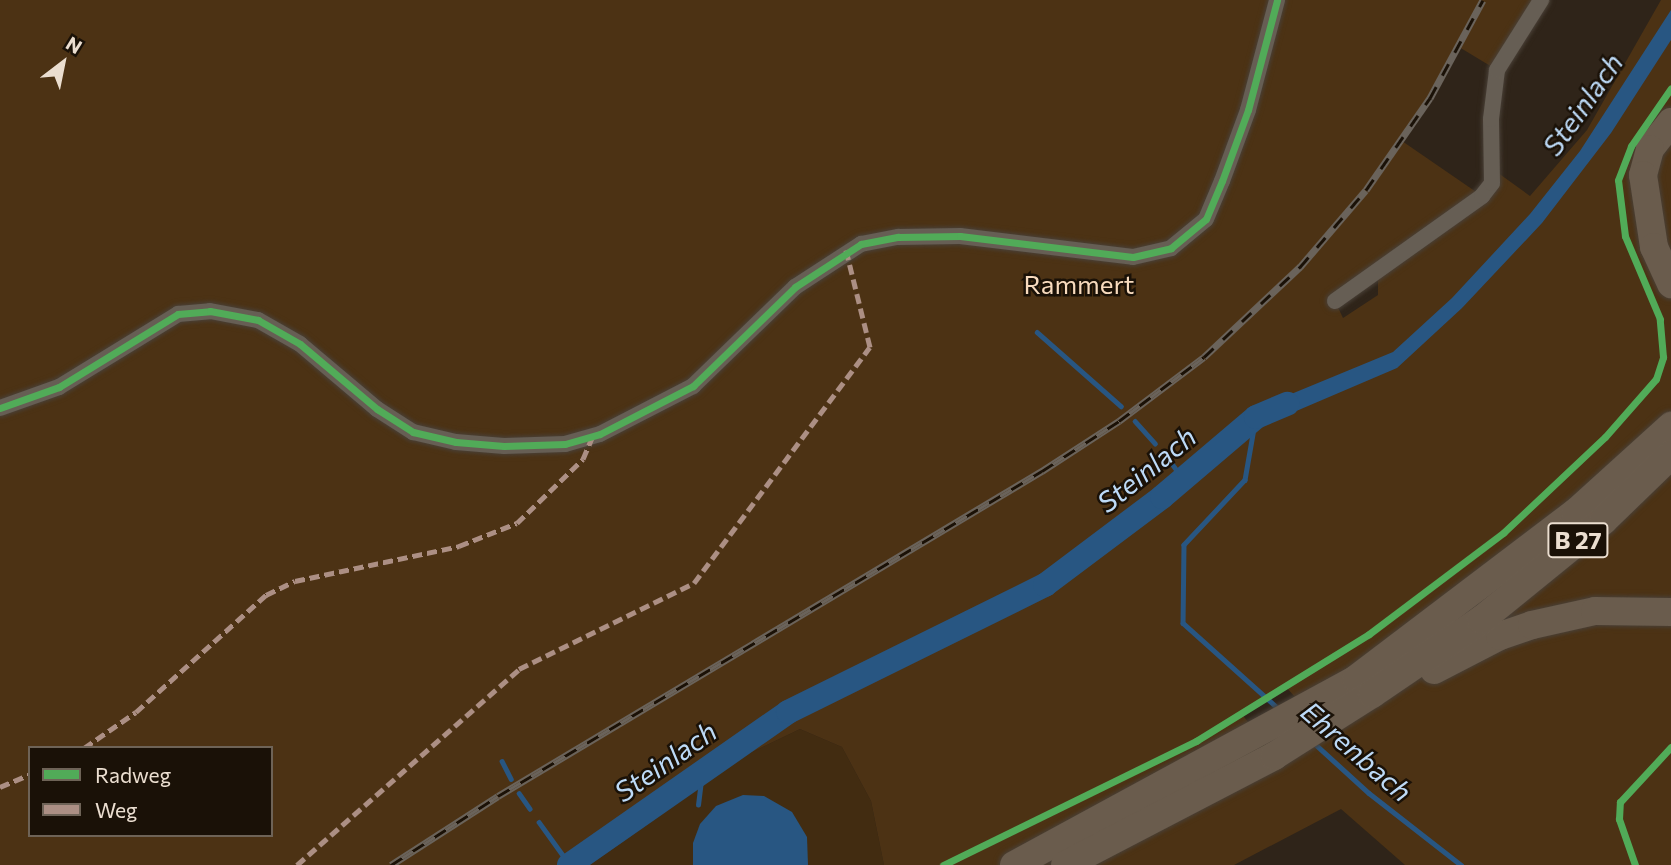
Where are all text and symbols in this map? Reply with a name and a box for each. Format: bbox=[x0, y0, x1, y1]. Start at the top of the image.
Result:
north arrow bbox=[28, 28, 98, 98]
text: N bbox=[62, 31, 87, 58]
water label: Steinlach bbox=[1535, 46, 1629, 162]
park label: Rammert bbox=[1023, 268, 1135, 300]
water label: Steinlach bbox=[1090, 419, 1202, 519]
road number: B 27 bbox=[1546, 520, 1610, 560]
water label: Ehrenbach bbox=[1295, 694, 1419, 808]
water label: Steinlach bbox=[607, 714, 723, 808]
legend bbox=[28, 746, 273, 837]
text: Radweg bbox=[95, 762, 171, 787]
text: Weg bbox=[95, 797, 137, 822]

